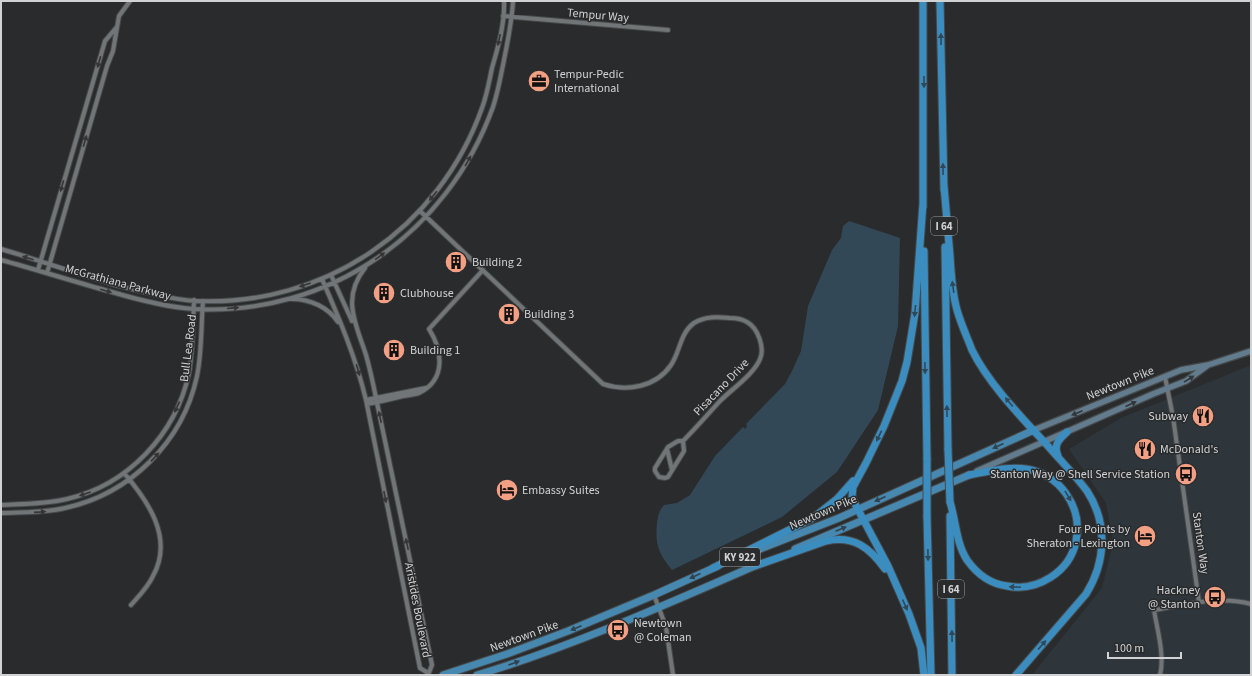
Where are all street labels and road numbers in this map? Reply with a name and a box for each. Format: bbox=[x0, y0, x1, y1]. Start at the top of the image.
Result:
street label: Tempur Way bbox=[566, 4, 630, 27]
road number: I 64 bbox=[931, 217, 957, 235]
street label: McGrathiana Parkway bbox=[63, 260, 173, 305]
street label: Bull Lea Road bbox=[176, 313, 201, 383]
street label: Pisacano Drive bbox=[690, 355, 753, 420]
street label: Newtown Pike bbox=[1084, 362, 1157, 405]
street label: Newtown Pike bbox=[787, 491, 860, 534]
street label: Stanton Way bbox=[1188, 511, 1213, 576]
road number: KY 922 bbox=[720, 548, 760, 566]
street label: Aristides Boulevard bbox=[400, 561, 435, 659]
road number: I 64 bbox=[938, 580, 964, 598]
street label: Newtown Pike bbox=[488, 616, 561, 657]

